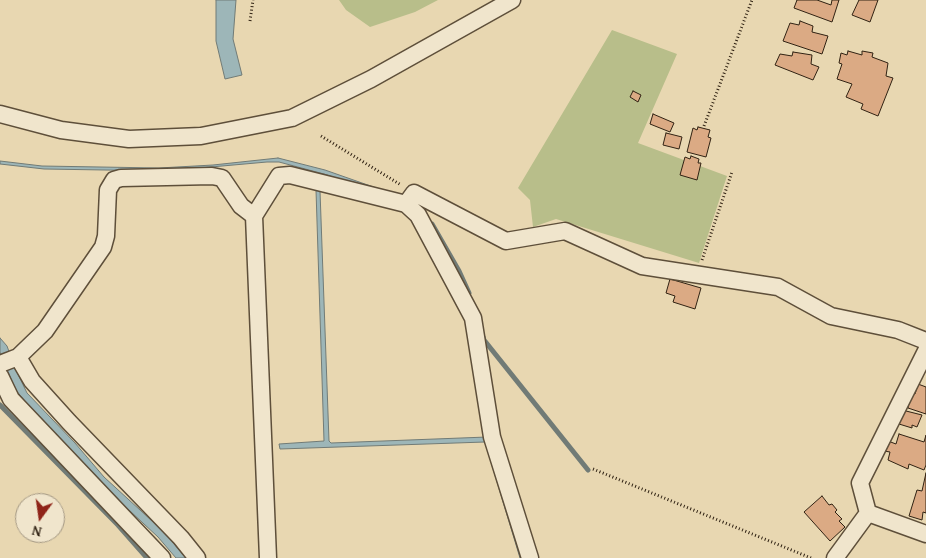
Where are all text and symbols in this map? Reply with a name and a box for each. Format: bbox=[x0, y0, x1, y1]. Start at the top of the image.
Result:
north arrow bbox=[15, 493, 65, 543]
text: N bbox=[30, 521, 44, 542]

